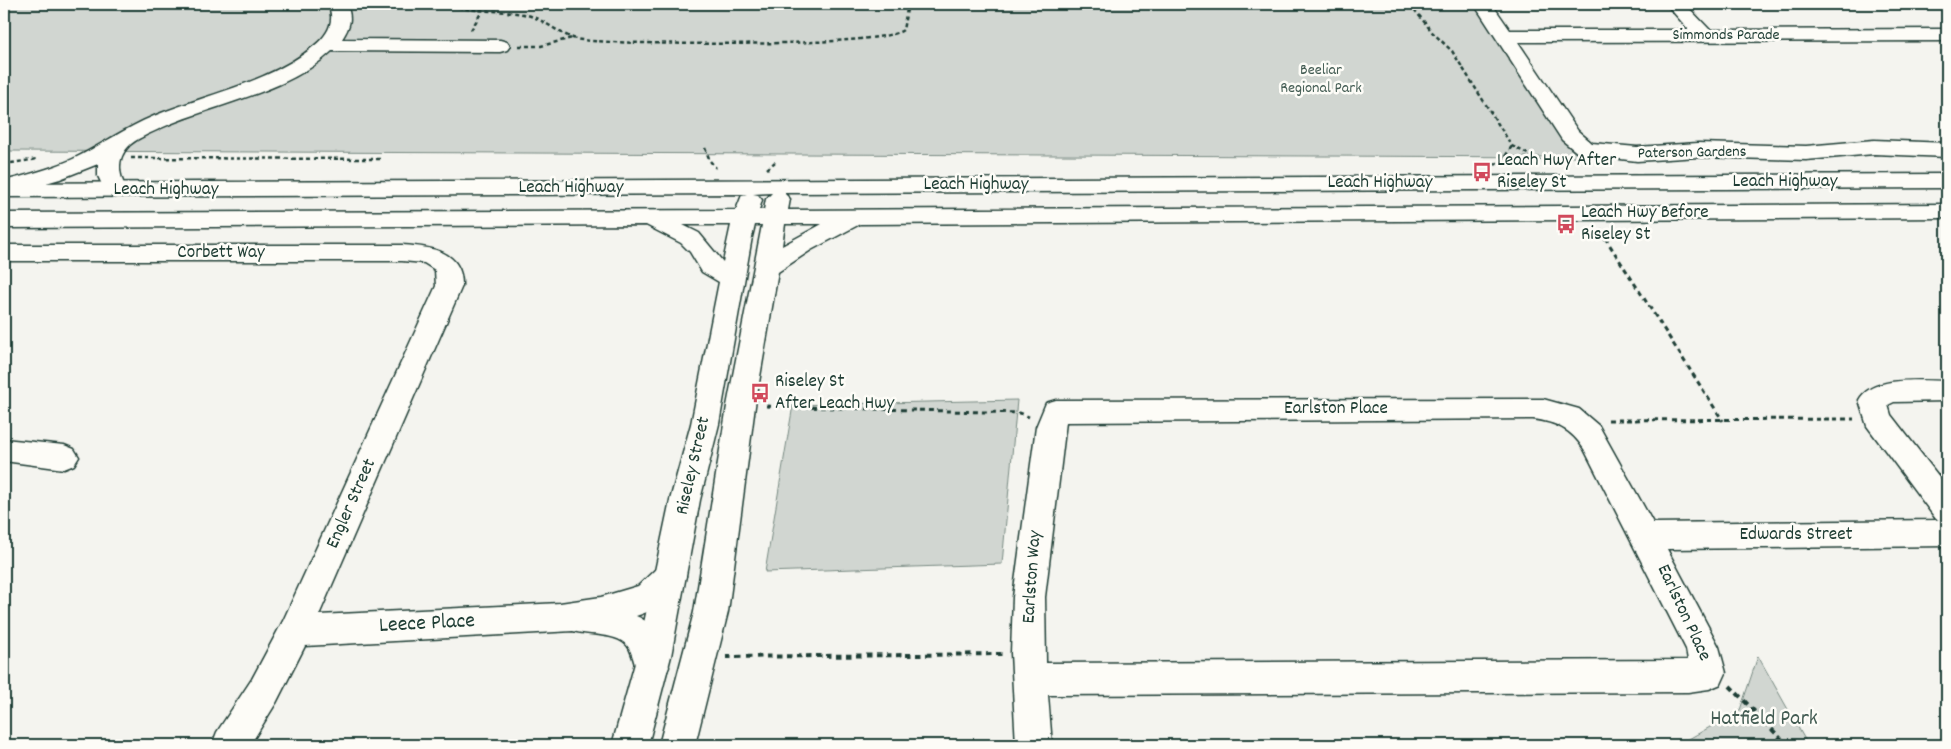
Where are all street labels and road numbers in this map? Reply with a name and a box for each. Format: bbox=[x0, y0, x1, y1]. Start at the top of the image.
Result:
street label: Simmonds Parade bbox=[1672, 24, 1780, 47]
street label: Paterson Gardens bbox=[1637, 141, 1747, 165]
street label: Leach Highway bbox=[1733, 169, 1838, 196]
street label: Leach Highway bbox=[1328, 170, 1433, 197]
street label: Leach Highway bbox=[924, 172, 1029, 199]
street label: Leach Highway bbox=[519, 175, 624, 202]
street label: Leach Highway bbox=[114, 177, 219, 204]
street label: Corbett Way bbox=[177, 240, 265, 267]
street label: Earlston Place bbox=[1284, 396, 1388, 423]
street label: Riseley Street bbox=[670, 414, 718, 518]
street label: Engler Street bbox=[320, 455, 384, 553]
street label: Edwards Street bbox=[1739, 522, 1853, 549]
street label: Earlston Way bbox=[1016, 529, 1050, 624]
street label: Earlston Place bbox=[1649, 560, 1717, 666]
street label: Leece Place bbox=[378, 606, 476, 642]

